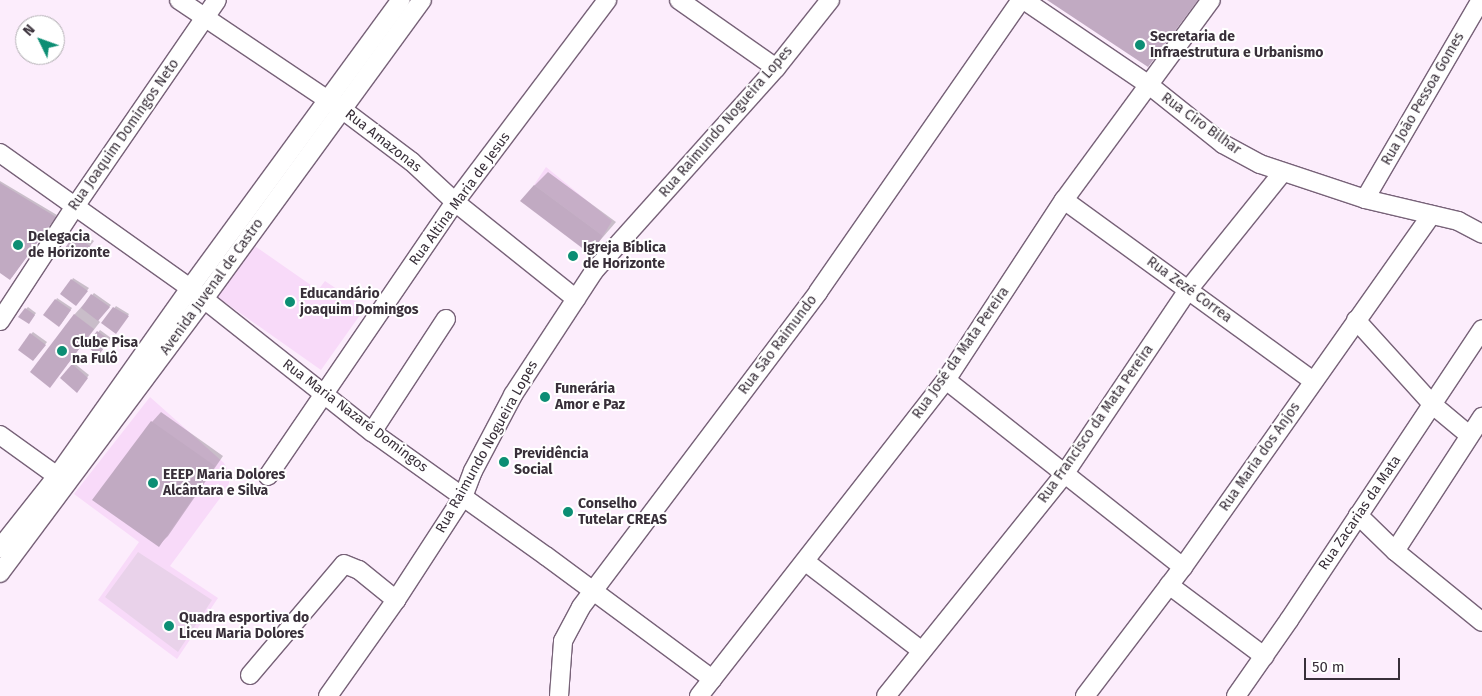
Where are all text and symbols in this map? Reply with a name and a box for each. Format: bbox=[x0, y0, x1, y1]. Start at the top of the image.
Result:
north arrow bbox=[15, 15, 65, 65]
text: N bbox=[20, 21, 39, 39]
place label: Secretaria de Infraestrutura e Urbanismo bbox=[1150, 29, 1323, 62]
street label: Rua João Pessoa Gomes bbox=[1378, 30, 1468, 168]
marker: Secretaria de Infraestrutura e Urbanismo bbox=[1134, 39, 1146, 51]
street label: Rua Raimundo Nogueira Lopes bbox=[656, 43, 796, 201]
street label: Rua Joaquim Domingos Neto bbox=[65, 56, 183, 214]
street label: Rua Ciro Bilhar bbox=[1158, 89, 1244, 159]
street label: Rua Amazonas bbox=[342, 106, 424, 176]
street label: Rua Altina Maria de Jesus bbox=[406, 129, 514, 269]
street label: Avenida Juvenal de Castro bbox=[157, 216, 267, 358]
place label: Delegacia de Horizonte bbox=[28, 229, 110, 262]
marker: Delegacia de Horizonte bbox=[12, 239, 24, 251]
place label: Igreja Bíblica de Horizonte bbox=[583, 240, 666, 272]
marker: Igreja Bíblica de Horizonte bbox=[567, 250, 579, 262]
street label: Rua Zezé Correa bbox=[1143, 254, 1235, 326]
street label: Rua José da Mata Pereira bbox=[909, 284, 1013, 422]
place label: Educandário joaquim Domingos bbox=[300, 286, 419, 318]
street label: Rua São Raimundo bbox=[735, 292, 821, 398]
marker: Educandário joaquim Domingos bbox=[284, 296, 296, 308]
place label: Clube Pisa na Fulô bbox=[72, 335, 138, 368]
street label: Rua Francisco da Mata Pereira bbox=[1035, 342, 1157, 506]
marker: Clube Pisa na Fulô bbox=[56, 345, 68, 357]
street label: Rua Maria Nazaré Domingos bbox=[279, 356, 431, 476]
street label: Rua Raimundo Nogueira Lopes bbox=[432, 358, 542, 536]
place label: Funerária Amor e Paz bbox=[555, 381, 625, 414]
marker: Funerária Amor e Paz bbox=[539, 391, 551, 403]
street label: Rua Maria dos Anjos bbox=[1216, 399, 1304, 515]
place label: Previdência Social bbox=[514, 446, 589, 478]
street label: Rua Zacarias da Mata bbox=[1315, 452, 1405, 574]
marker: Previdência Social bbox=[498, 456, 510, 468]
place label: EEEP Maria Dolores Alcântara e Silva bbox=[163, 467, 285, 500]
marker: EEEP Maria Dolores Alcântara e Silva bbox=[147, 477, 159, 489]
place label: Conselho Tutelar CREAS bbox=[578, 496, 667, 528]
marker: Conselho Tutelar CREAS bbox=[562, 506, 574, 518]
place label: Quadra esportiva do Liceu Maria Dolores bbox=[179, 610, 309, 642]
marker: Quadra esportiva do Liceu Maria Dolores bbox=[163, 620, 175, 632]
scale bar bbox=[1307, 648, 1403, 680]
text: 50 m bbox=[1312, 658, 1345, 676]

